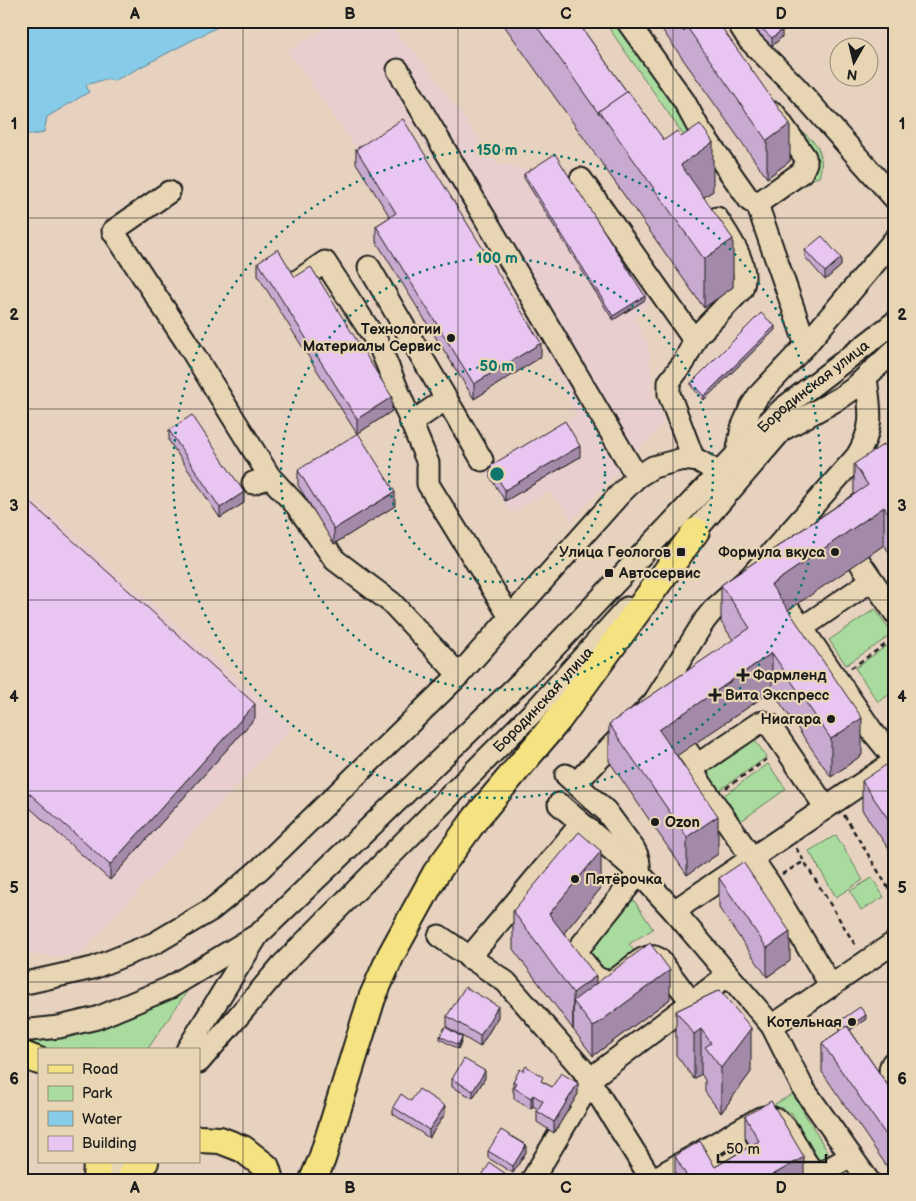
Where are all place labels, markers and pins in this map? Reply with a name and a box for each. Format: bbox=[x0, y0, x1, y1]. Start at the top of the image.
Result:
place label: Технологии Материалы Сервис bbox=[303, 320, 441, 356]
marker: Технологии Материалы Сервис bbox=[445, 332, 457, 344]
centre of rings bbox=[488, 465, 506, 483]
place label: Улица Геологов bbox=[559, 543, 671, 562]
place label: Формула вкуса bbox=[718, 543, 825, 562]
marker: Улица Геологов bbox=[675, 546, 687, 558]
marker: Формула вкуса bbox=[829, 546, 841, 558]
place label: Автосервис bbox=[618, 564, 701, 583]
marker: Автосервис bbox=[603, 567, 615, 579]
place label: Фармленд bbox=[753, 666, 826, 685]
marker: Фармленд bbox=[737, 669, 749, 681]
place label: Вита Экспресс bbox=[725, 686, 830, 705]
marker: Вита Экспресс bbox=[709, 689, 721, 701]
place label: Ниагара bbox=[760, 710, 821, 729]
marker: Ниагара bbox=[825, 713, 837, 725]
place label: Ozon bbox=[665, 813, 700, 832]
marker: Ozon bbox=[649, 816, 661, 828]
place label: Пятёрочка bbox=[585, 870, 663, 889]
marker: Пятёрочка bbox=[569, 873, 581, 885]
place label: Котельная bbox=[767, 1013, 842, 1032]
marker: Котельная bbox=[846, 1016, 858, 1028]

